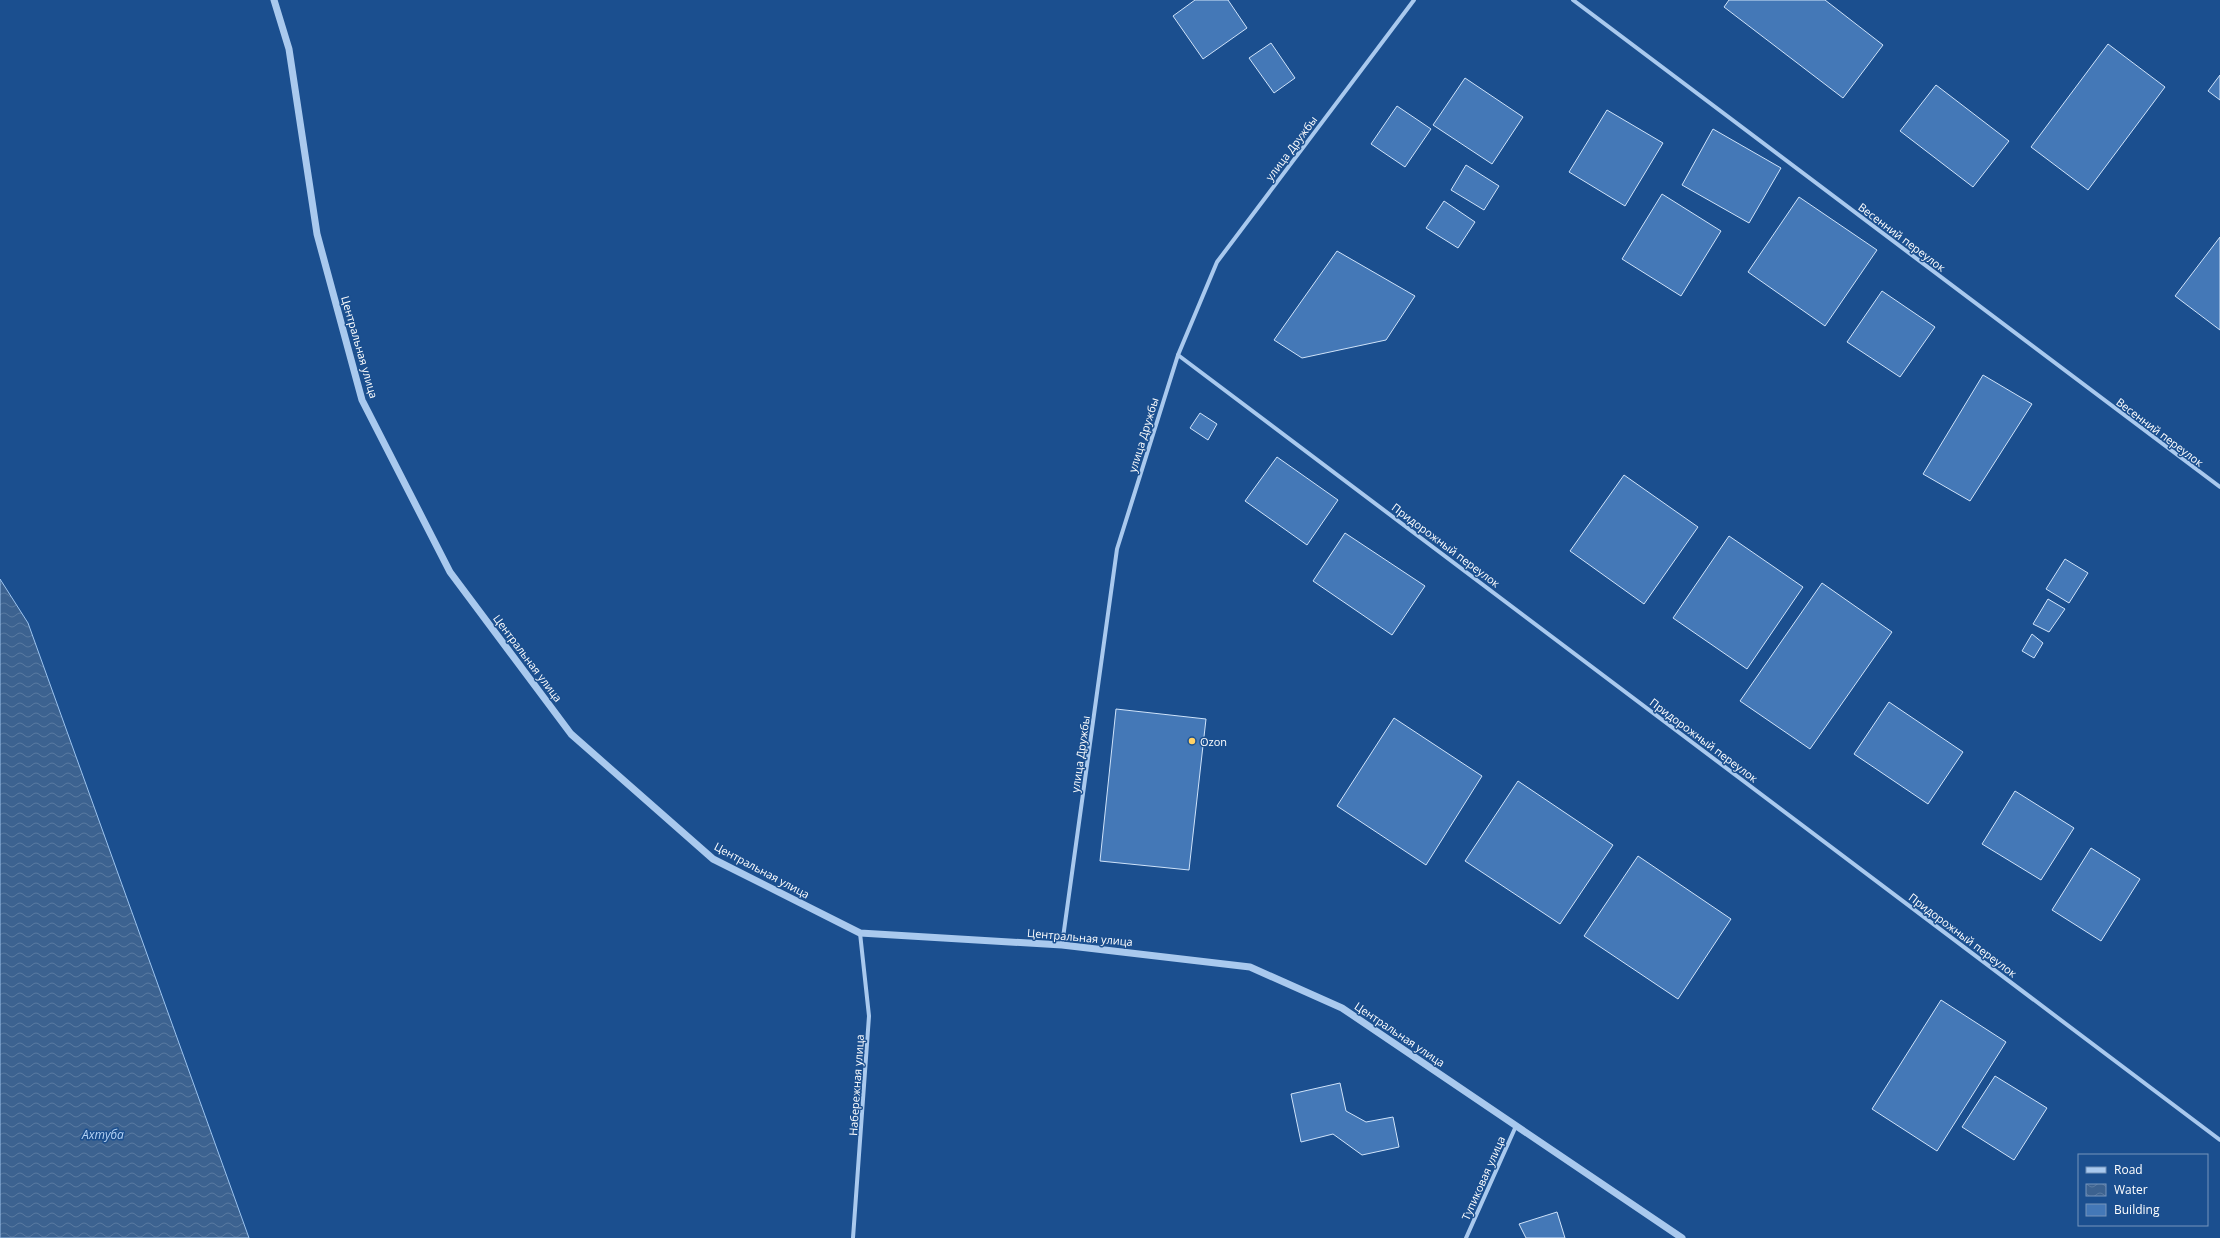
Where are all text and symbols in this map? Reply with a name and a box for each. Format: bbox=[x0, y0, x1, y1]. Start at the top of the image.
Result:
street label: улица Дружбы bbox=[1262, 113, 1320, 183]
street label: Весенний переулок bbox=[1855, 199, 1949, 275]
street label: Центральная улица bbox=[338, 294, 382, 400]
street label: Весенний переулок bbox=[2113, 394, 2207, 470]
street label: улица Дружбы bbox=[1124, 396, 1162, 474]
street label: Придорожный переулок bbox=[1389, 499, 1503, 591]
street label: Центральная улица bbox=[490, 611, 566, 705]
street label: Придорожный переулок bbox=[1647, 694, 1761, 786]
street label: улица Дружбы bbox=[1067, 715, 1093, 793]
place label: Ozon bbox=[1200, 734, 1227, 749]
marker: Ozon bbox=[1187, 736, 1197, 746]
street label: Центральная улица bbox=[712, 839, 812, 901]
street label: Придорожный переулок bbox=[1906, 889, 2020, 981]
street label: Центральная улица bbox=[1027, 925, 1133, 949]
street label: Центральная улица bbox=[1352, 998, 1448, 1070]
street label: Набережная улица bbox=[845, 1034, 867, 1136]
water label: Ахтуба bbox=[81, 1126, 124, 1143]
street label: Тупиковая улица bbox=[1458, 1133, 1508, 1223]
legend bbox=[2078, 1154, 2208, 1226]
text: Road bbox=[2114, 1161, 2143, 1178]
text: Water bbox=[2114, 1181, 2148, 1198]
text: Building bbox=[2114, 1201, 2160, 1218]

